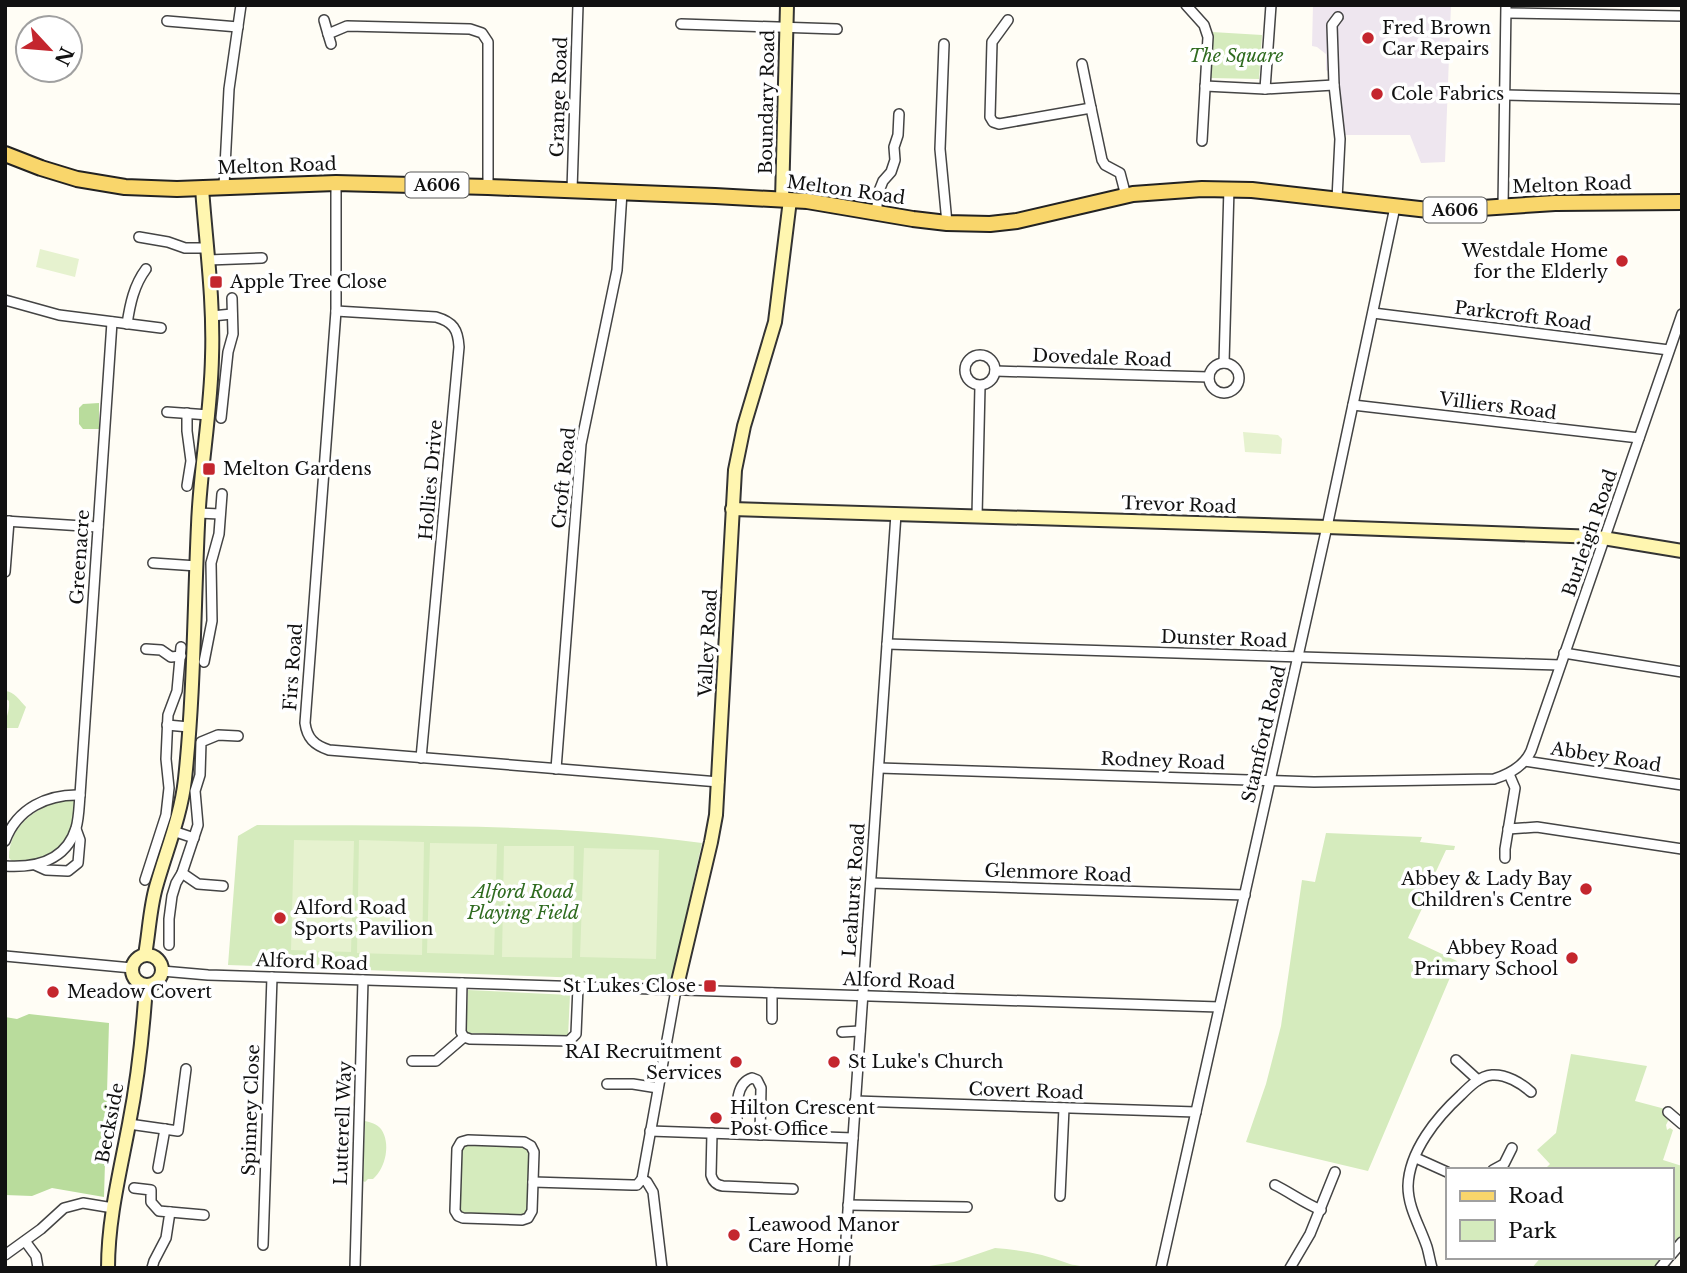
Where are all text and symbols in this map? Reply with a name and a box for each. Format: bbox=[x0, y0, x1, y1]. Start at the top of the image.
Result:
north arrow bbox=[14, 14, 84, 84]
place label: Fred Brown Car Repairs bbox=[1382, 17, 1491, 60]
street label: Boundary Road bbox=[755, 29, 779, 175]
marker: Fred Brown Car Repairs bbox=[1360, 30, 1376, 46]
street label: Grange Road bbox=[546, 36, 572, 158]
text: N bbox=[50, 43, 78, 69]
park label: The Square bbox=[1189, 45, 1283, 67]
place label: Cole Fabrics bbox=[1391, 83, 1504, 105]
marker: Cole Fabrics bbox=[1369, 86, 1385, 102]
street label: Melton Road bbox=[217, 153, 337, 179]
street label: Melton Road bbox=[785, 171, 907, 209]
road number: A606 bbox=[406, 172, 468, 197]
street label: Melton Road bbox=[1512, 172, 1632, 198]
road number: A606 bbox=[1424, 198, 1486, 222]
place label: Westdale Home for the Elderly bbox=[1461, 240, 1608, 283]
marker: Westdale Home for the Elderly bbox=[1614, 253, 1630, 269]
place label: Apple Tree Close bbox=[229, 271, 387, 293]
marker: Apple Tree Close bbox=[208, 274, 224, 290]
street label: Parkcroft Road bbox=[1453, 297, 1593, 335]
street label: Dovedale Road bbox=[1032, 345, 1172, 371]
street label: Villiers Road bbox=[1437, 388, 1558, 424]
street label: Hollies Drive bbox=[415, 419, 447, 541]
street label: Croft Road bbox=[548, 426, 580, 530]
place label: Melton Gardens bbox=[223, 458, 372, 480]
marker: Melton Gardens bbox=[201, 461, 217, 477]
street label: Burleigh Road bbox=[1558, 467, 1622, 599]
street label: Trevor Road bbox=[1121, 492, 1237, 518]
street label: Greenacre bbox=[66, 509, 94, 605]
street label: Valley Road bbox=[694, 588, 722, 699]
street label: Firs Road bbox=[279, 622, 307, 712]
street label: Dunster Road bbox=[1160, 626, 1288, 652]
street label: Stamford Road bbox=[1238, 663, 1290, 805]
street label: Abbey Road bbox=[1548, 737, 1663, 777]
street label: Rodney Road bbox=[1100, 748, 1226, 774]
street label: Leahurst Road bbox=[838, 822, 870, 958]
street label: Glenmore Road bbox=[984, 859, 1132, 887]
place label: Abbey & Lady Bay Children's Centre bbox=[1400, 868, 1572, 911]
park label: Alford Road Playing Field bbox=[466, 881, 579, 924]
marker: Abbey & Lady Bay Children's Centre bbox=[1578, 881, 1594, 897]
place label: Alford Road Sports Pavilion bbox=[293, 897, 433, 940]
marker: Alford Road Sports Pavilion bbox=[272, 910, 288, 926]
place label: Abbey Road Primary School bbox=[1414, 937, 1558, 980]
street label: Alford Road bbox=[254, 949, 369, 975]
marker: Abbey Road Primary School bbox=[1564, 950, 1580, 966]
street label: Alford Road bbox=[841, 968, 956, 994]
place label: St Lukes Close bbox=[563, 975, 696, 997]
marker: St Lukes Close bbox=[702, 978, 718, 994]
place label: Meadow Covert bbox=[67, 981, 212, 1003]
marker: Meadow Covert bbox=[45, 984, 61, 1000]
place label: RAI Recruitment Services bbox=[565, 1041, 722, 1084]
street label: Spinney Close bbox=[238, 1044, 264, 1176]
place label: St Luke's Church bbox=[848, 1051, 1003, 1073]
marker: RAI Recruitment Services bbox=[728, 1054, 744, 1070]
marker: St Luke's Church bbox=[826, 1054, 842, 1070]
street label: Lutterell Way bbox=[330, 1060, 356, 1186]
street label: Covert Road bbox=[968, 1078, 1084, 1104]
street label: Beckside bbox=[91, 1081, 129, 1165]
place label: Hilton Crescent Post Office bbox=[730, 1097, 875, 1140]
marker: Hilton Crescent Post Office bbox=[708, 1110, 724, 1126]
legend bbox=[1446, 1168, 1673, 1259]
text: Road bbox=[1508, 1183, 1564, 1209]
place label: Leawood Manor Care Home bbox=[748, 1214, 900, 1257]
text: Park bbox=[1508, 1218, 1557, 1244]
marker: Leawood Manor Care Home bbox=[726, 1227, 742, 1243]

